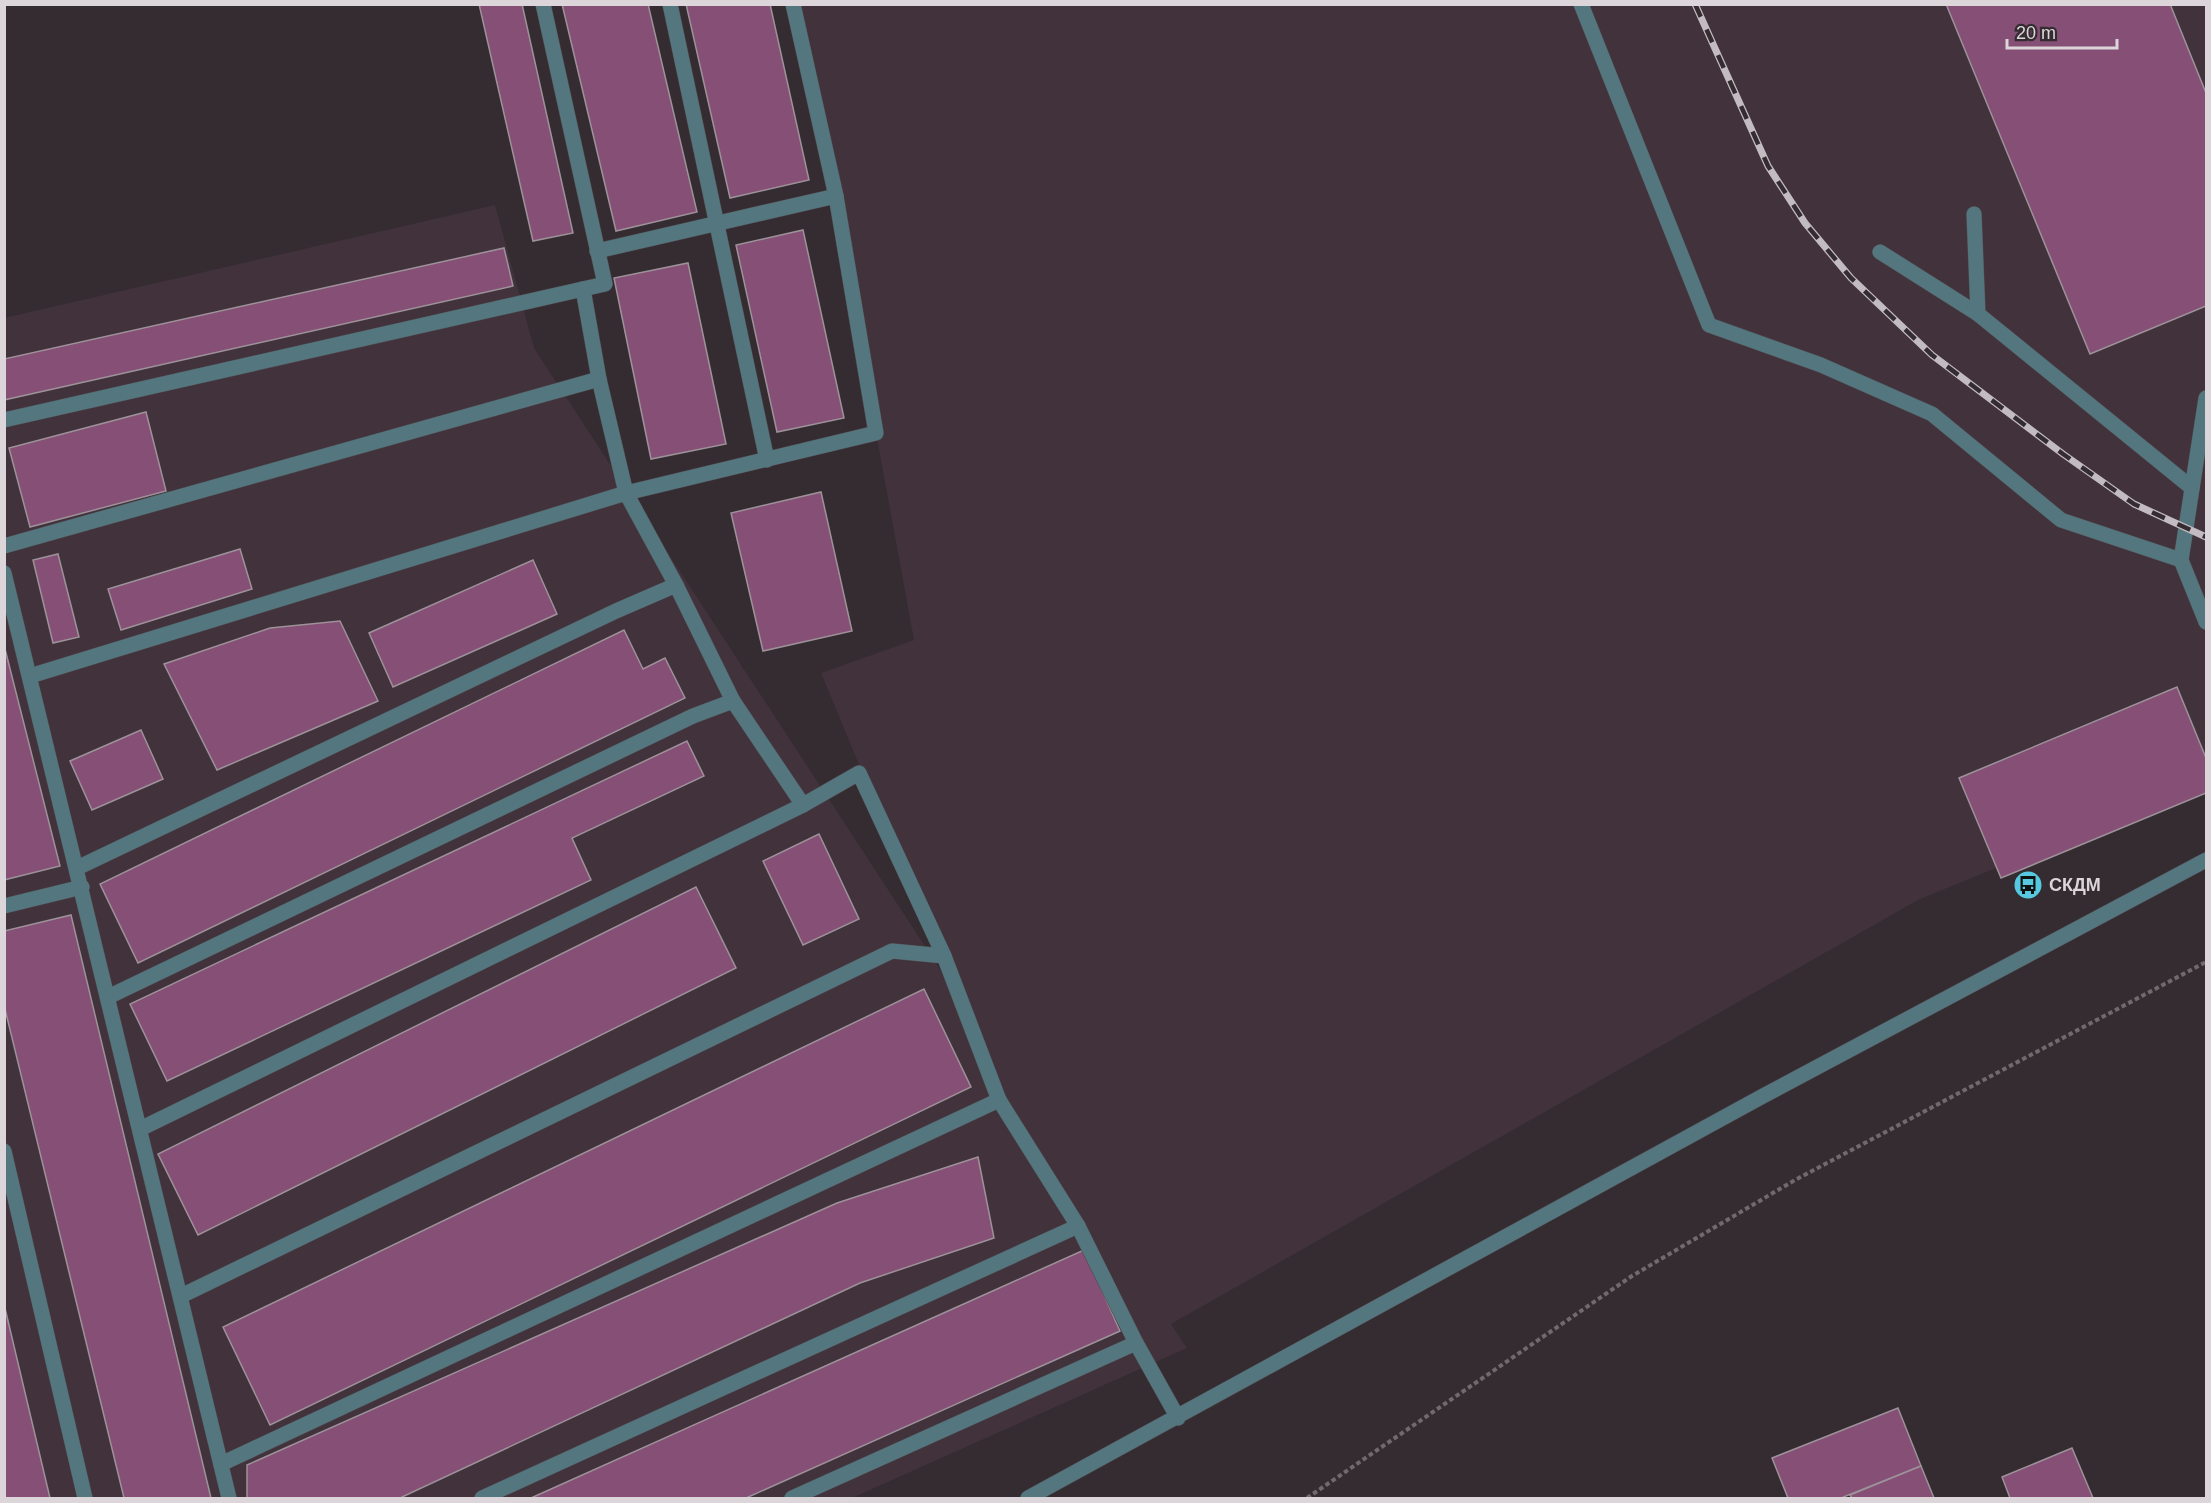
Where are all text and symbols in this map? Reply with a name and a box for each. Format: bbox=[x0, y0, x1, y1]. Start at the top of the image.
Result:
scale bar bbox=[2007, 12, 2116, 50]
text: 20 m bbox=[2016, 23, 2056, 43]
bus stop icon: СКДМ bbox=[2012, 869, 2044, 901]
place label: СКДМ bbox=[2049, 875, 2101, 895]

